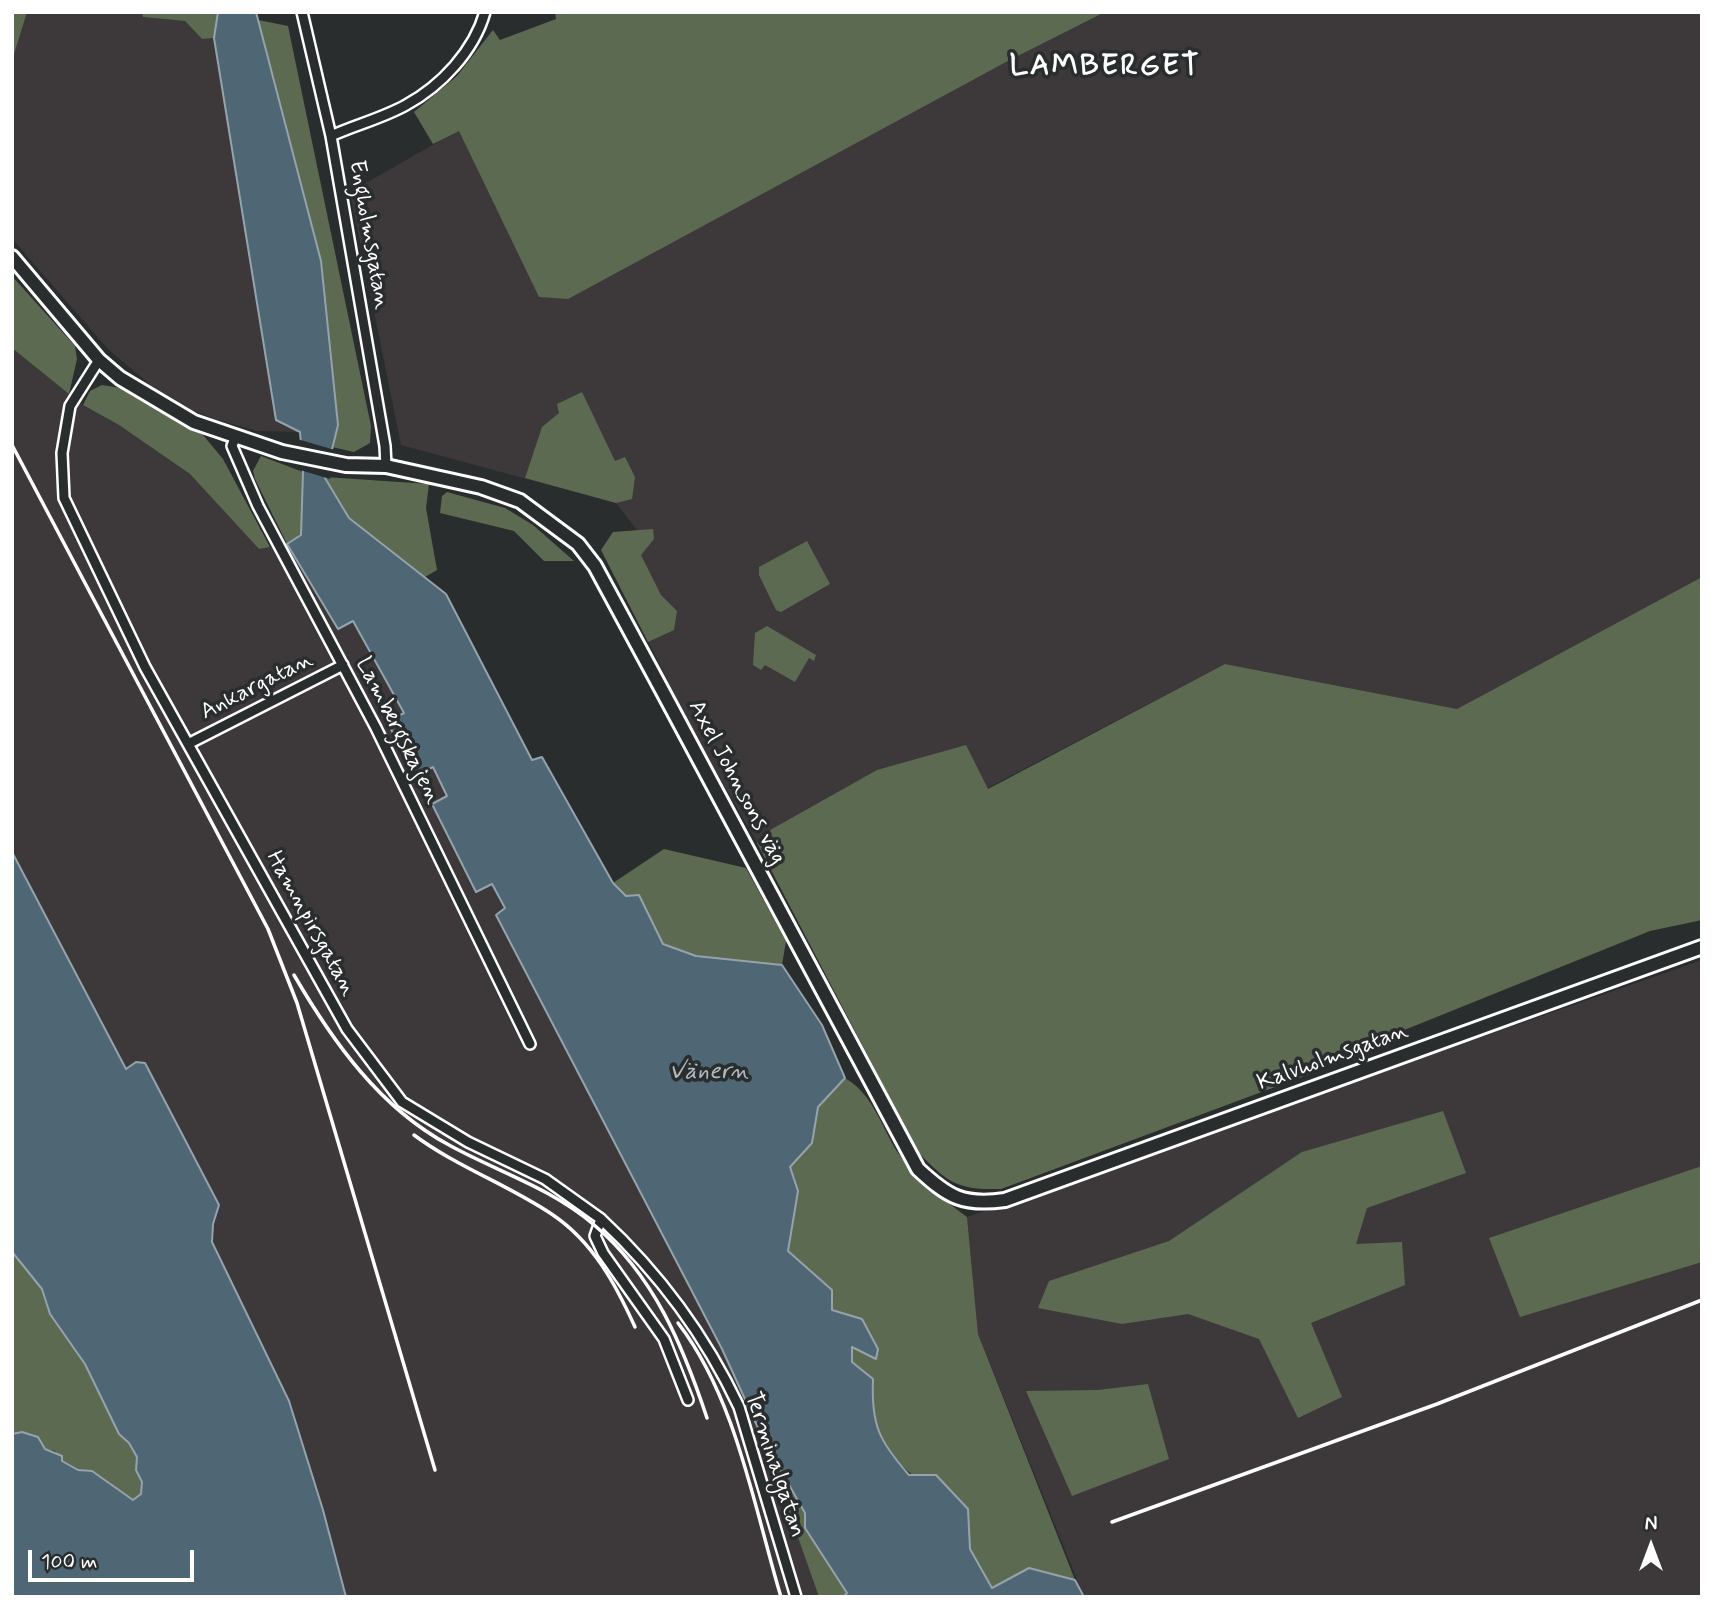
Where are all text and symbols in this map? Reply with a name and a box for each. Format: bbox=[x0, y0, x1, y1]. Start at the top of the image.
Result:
district label: LAMBERGET bbox=[1006, 50, 1204, 86]
street label: Engholmsgatan bbox=[341, 158, 395, 312]
street label: Ankargatan bbox=[196, 647, 318, 727]
street label: Lambergskajen bbox=[348, 653, 446, 809]
street label: Axel Johnsons väg bbox=[681, 696, 791, 870]
street label: Hamnpirsgatan bbox=[259, 847, 361, 1001]
street label: Kalvholmsgatan bbox=[1254, 1018, 1412, 1098]
water label: Vänern bbox=[669, 1059, 749, 1087]
street label: Terminalgatan bbox=[738, 1389, 810, 1541]
north arrow bbox=[1616, 1511, 1686, 1581]
text: N bbox=[1645, 1512, 1657, 1537]
scale bar bbox=[32, 1536, 198, 1580]
text: 100 m bbox=[41, 1548, 97, 1576]

